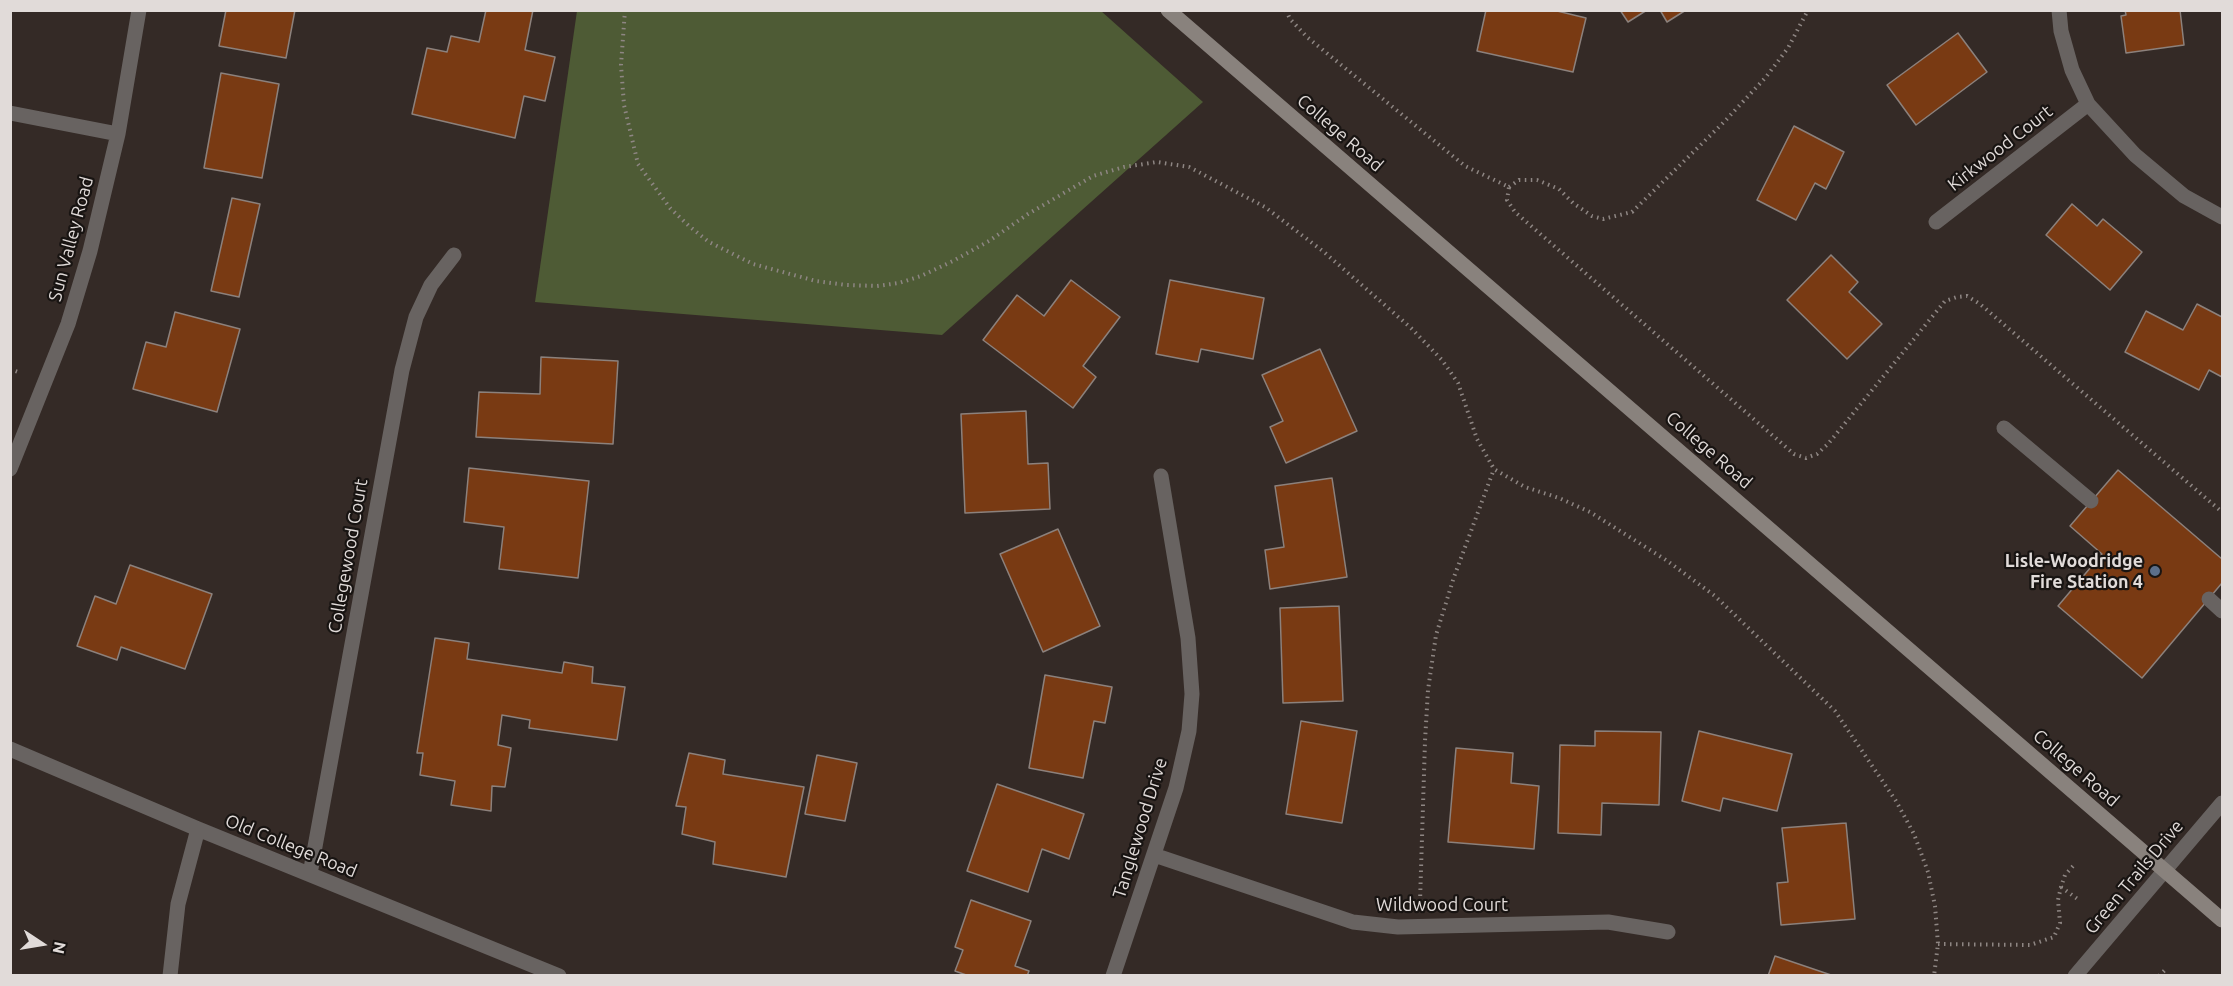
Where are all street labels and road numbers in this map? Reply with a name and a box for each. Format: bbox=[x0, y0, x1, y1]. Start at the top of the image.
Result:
street label: College Road bbox=[1293, 90, 1387, 176]
street label: Kirkwood Court bbox=[1943, 100, 2057, 196]
street label: Sun Valley Road bbox=[44, 174, 98, 304]
street label: College Road bbox=[1662, 407, 1756, 493]
street label: Collegewood Court bbox=[324, 477, 372, 635]
street label: College Road bbox=[2029, 725, 2123, 811]
street label: Tanglewood Drive bbox=[1108, 755, 1172, 901]
street label: Old College Road bbox=[222, 810, 360, 882]
street label: Green Trails Drive bbox=[2080, 816, 2188, 938]
street label: Wildwood Court bbox=[1376, 894, 1508, 916]

